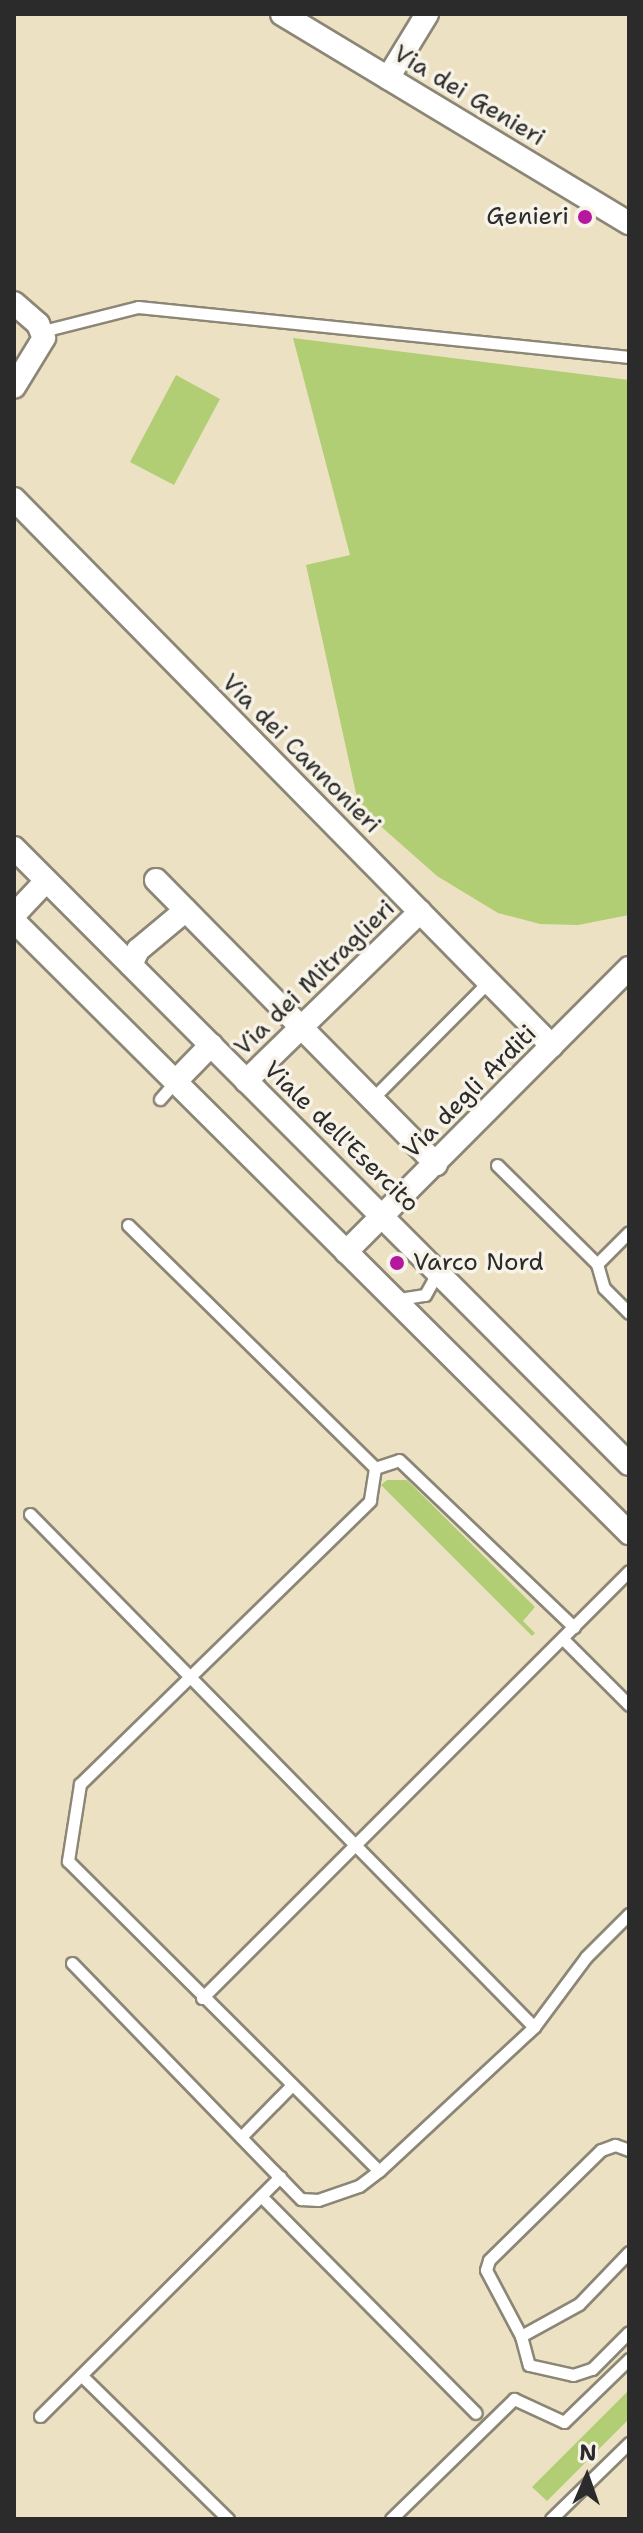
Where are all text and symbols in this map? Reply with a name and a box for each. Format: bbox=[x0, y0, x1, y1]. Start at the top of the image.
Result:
street label: Via dei Genieri bbox=[388, 39, 550, 153]
place label: Genieri bbox=[486, 203, 569, 231]
marker: Genieri bbox=[576, 208, 594, 226]
street label: Via dei Cannonieri bbox=[215, 668, 387, 840]
street label: Via dei Mitraglieri bbox=[229, 894, 401, 1062]
street label: Via degli Arditi bbox=[397, 1019, 543, 1165]
street label: Viale dell'Esercito bbox=[257, 1055, 425, 1219]
place label: Varco Nord bbox=[413, 1249, 544, 1277]
marker: Varco Nord bbox=[388, 1254, 406, 1272]
north arrow bbox=[547, 2437, 627, 2517]
text: N bbox=[579, 2438, 597, 2467]

